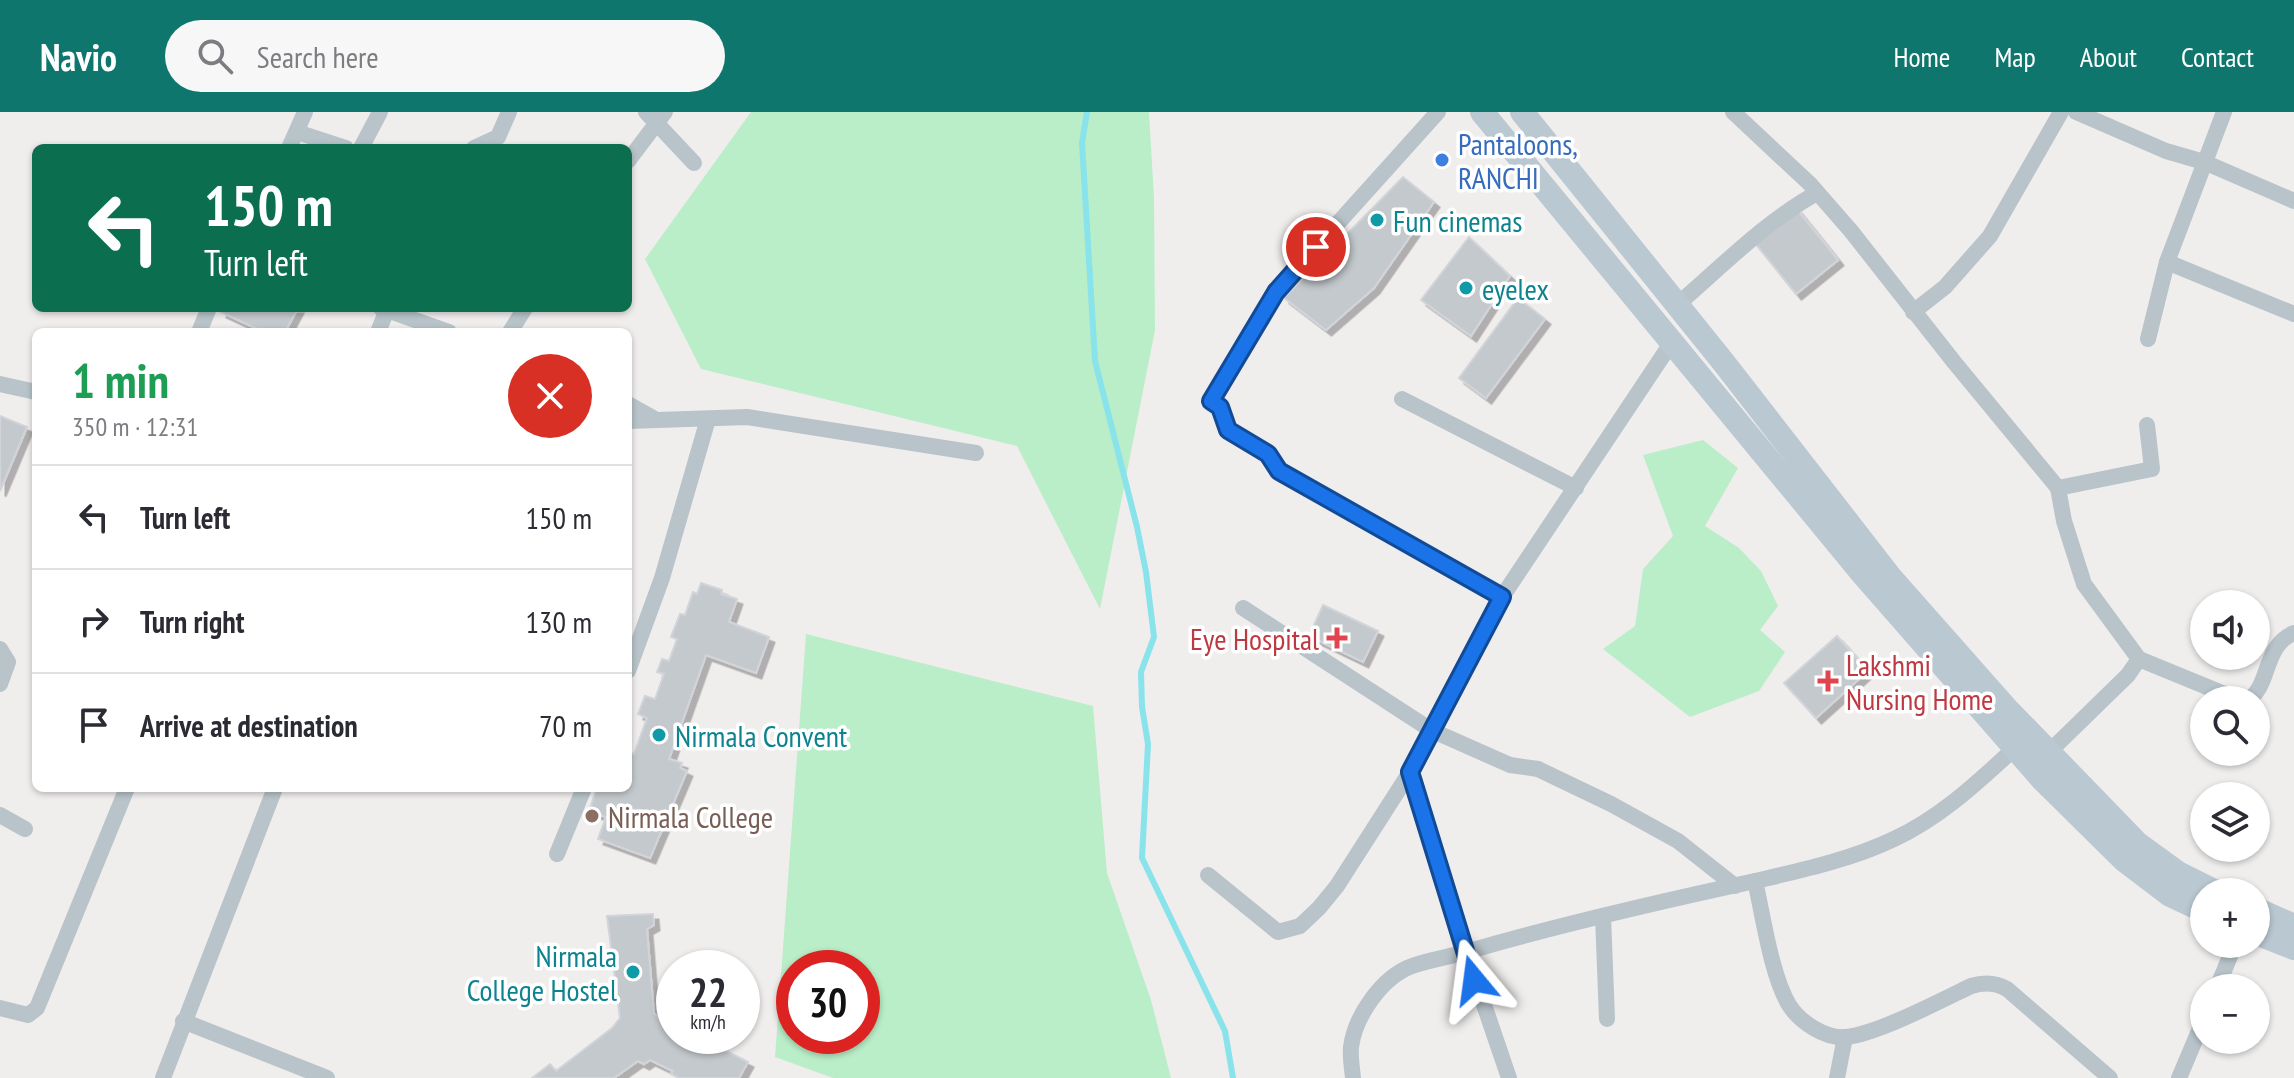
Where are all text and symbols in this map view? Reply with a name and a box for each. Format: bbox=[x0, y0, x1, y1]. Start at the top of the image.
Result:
search box bbox=[165, 20, 725, 92]
text: Navio bbox=[40, 32, 117, 81]
icon: search bbox=[193, 34, 237, 78]
text: Search here bbox=[257, 37, 379, 76]
text: Home bbox=[1894, 38, 1950, 75]
text: Map bbox=[1994, 38, 2036, 75]
text: About bbox=[2080, 38, 2137, 75]
text: Contact bbox=[2181, 38, 2254, 75]
place label: Pantaloons, RANCHI bbox=[1458, 124, 1578, 197]
marker: Pantaloons, RANCHI bbox=[1433, 151, 1451, 169]
text: 150 m bbox=[204, 169, 333, 241]
icon: left bbox=[72, 176, 176, 280]
place label: Fun cinemas bbox=[1393, 201, 1522, 240]
marker: Fun cinemas bbox=[1368, 211, 1386, 229]
pin bbox=[1282, 213, 1350, 281]
icon: arrive bbox=[1294, 225, 1338, 269]
text: Turn left bbox=[204, 239, 308, 286]
place label: eyelex bbox=[1482, 269, 1549, 308]
marker: eyelex bbox=[1457, 279, 1475, 297]
text: 1 min bbox=[72, 349, 169, 411]
button: close bbox=[508, 354, 592, 438]
text: 350 m · 12:31 bbox=[72, 410, 198, 443]
icon: left bbox=[72, 495, 116, 539]
text: Turn left bbox=[140, 498, 230, 537]
text: 150 m bbox=[526, 498, 592, 537]
map controls bbox=[2190, 590, 2270, 1054]
button: sound bbox=[2190, 590, 2270, 670]
icon: right bbox=[72, 599, 116, 643]
text: Turn right bbox=[140, 602, 244, 641]
text: 130 m bbox=[526, 602, 592, 641]
place label: Eye Hospital bbox=[1190, 619, 1319, 658]
marker: Eye Hospital bbox=[1326, 627, 1348, 649]
place label: Lakshmi Nursing Home bbox=[1846, 645, 1993, 718]
marker: Lakshmi Nursing Home bbox=[1817, 670, 1839, 692]
button: search bbox=[2190, 686, 2270, 766]
icon: arrive bbox=[72, 703, 116, 747]
text: Arrive at destination bbox=[140, 706, 358, 745]
text: 70 m bbox=[539, 706, 592, 745]
place label: Nirmala Convent bbox=[675, 716, 848, 755]
marker: Nirmala Convent bbox=[650, 726, 668, 744]
button: layers bbox=[2190, 782, 2270, 862]
place label: Nirmala College bbox=[608, 797, 773, 836]
marker: Nirmala College bbox=[583, 807, 601, 825]
button: + bbox=[2190, 878, 2270, 958]
place label: Nirmala College Hostel bbox=[467, 936, 617, 1009]
position arrow bbox=[1432, 938, 1516, 1022]
speed limit sign: 30 bbox=[776, 950, 880, 1054]
marker: Nirmala College Hostel bbox=[624, 963, 642, 981]
text: 22 bbox=[689, 966, 727, 1018]
button: − bbox=[2190, 974, 2270, 1054]
text: km/h bbox=[690, 1009, 726, 1035]

